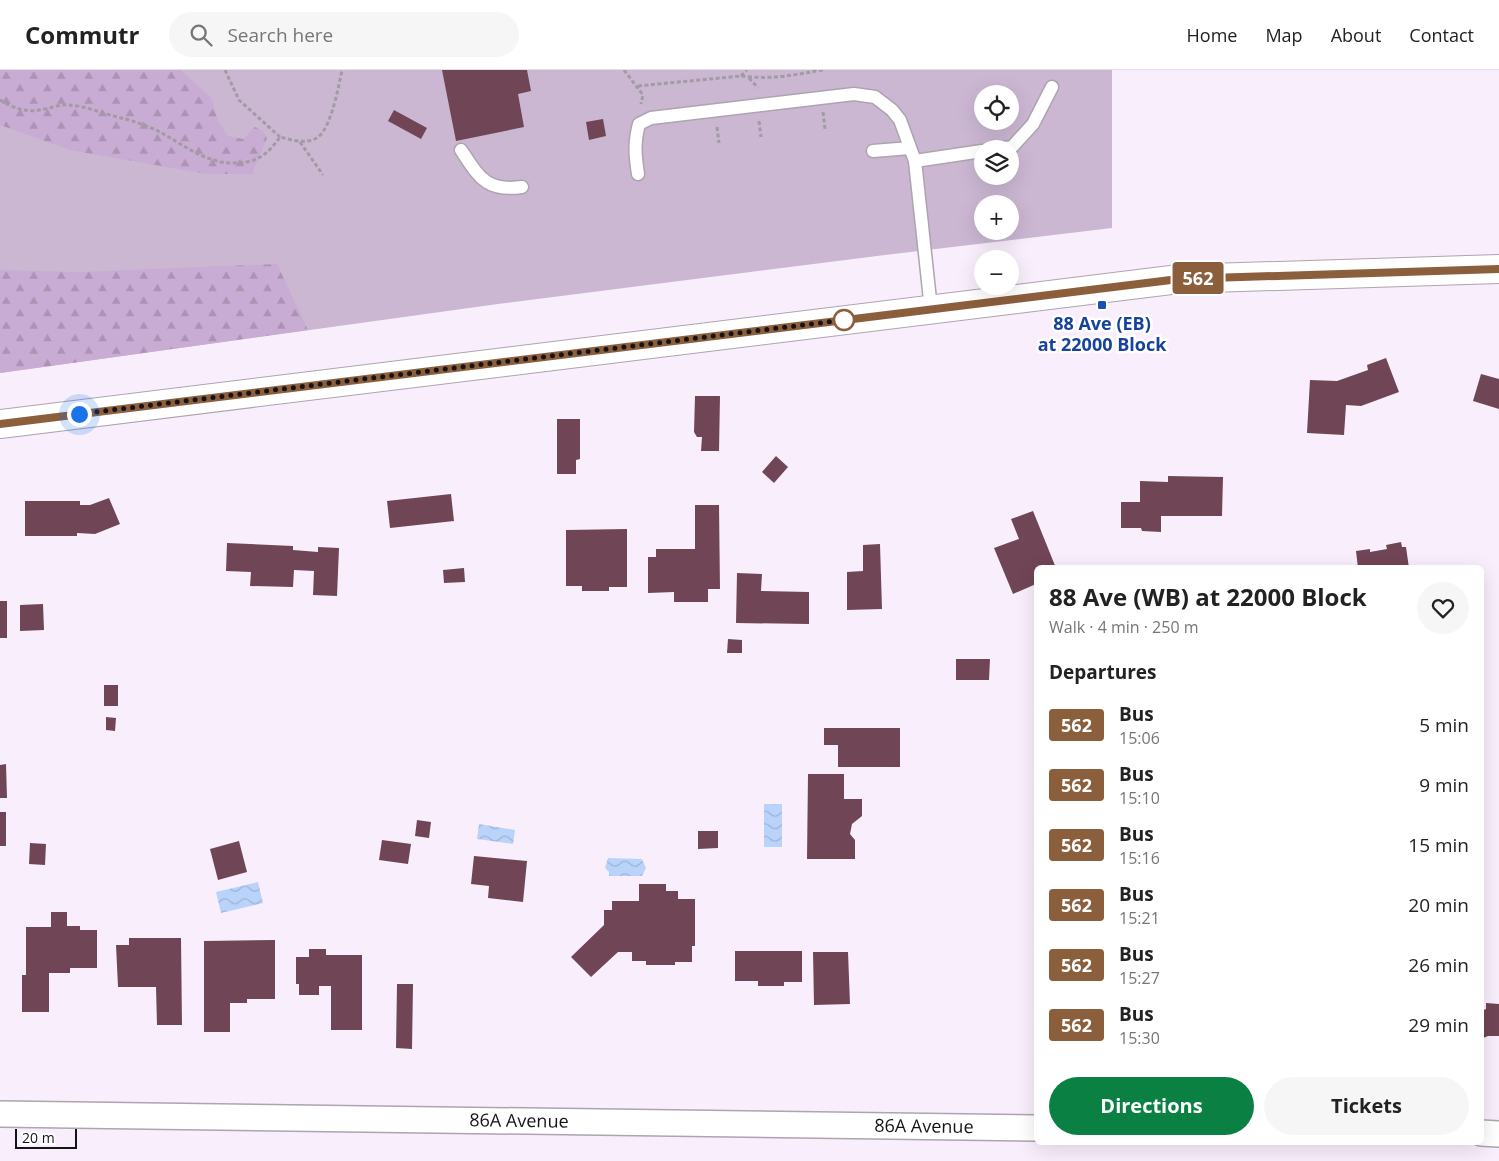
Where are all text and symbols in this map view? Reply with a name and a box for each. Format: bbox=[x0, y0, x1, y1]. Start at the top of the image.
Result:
search box bbox=[169, 12, 519, 57]
text: Commutr bbox=[25, 18, 139, 51]
icon: search bbox=[187, 21, 215, 49]
text: Search here bbox=[227, 22, 333, 48]
text: Home bbox=[1187, 23, 1237, 47]
text: Map bbox=[1265, 23, 1303, 47]
text: About bbox=[1331, 23, 1381, 47]
text: Contact bbox=[1409, 23, 1474, 47]
map controls bbox=[974, 85, 1019, 295]
button: locate bbox=[974, 85, 1019, 130]
button: layers bbox=[974, 140, 1019, 185]
button: + bbox=[974, 195, 1019, 240]
button: − bbox=[974, 250, 1019, 295]
line badge: 562 bbox=[1169, 262, 1227, 294]
text: 562 bbox=[1183, 266, 1213, 290]
marker: 88 Ave (EB) at 22000 Block bbox=[1096, 299, 1108, 311]
unlabelled marker bbox=[833, 309, 855, 331]
place label: 88 Ave (EB) at 22000 Block bbox=[1038, 311, 1167, 356]
your location bbox=[67, 402, 92, 427]
text: 88 Ave (WB) at 22000 Block bbox=[1049, 580, 1367, 613]
button: heart bbox=[1417, 582, 1469, 634]
text: Walk · 4 min · 250 m bbox=[1049, 616, 1199, 638]
text: Departures bbox=[1049, 659, 1156, 685]
text: Bus bbox=[1119, 701, 1154, 727]
text: 5 min bbox=[1419, 712, 1469, 738]
text: 562 bbox=[1061, 713, 1092, 737]
text: 15:06 bbox=[1119, 727, 1160, 749]
text: Bus bbox=[1119, 761, 1154, 787]
text: 9 min bbox=[1419, 772, 1469, 798]
text: 562 bbox=[1061, 773, 1092, 797]
text: 15:10 bbox=[1119, 787, 1160, 809]
text: Bus bbox=[1119, 821, 1154, 847]
text: 15 min bbox=[1408, 832, 1469, 858]
text: 562 bbox=[1061, 833, 1092, 857]
text: 15:16 bbox=[1119, 847, 1160, 869]
text: Bus bbox=[1119, 881, 1154, 907]
text: 20 min bbox=[1408, 892, 1469, 918]
text: 562 bbox=[1061, 893, 1092, 917]
text: 15:21 bbox=[1119, 907, 1160, 929]
text: Bus bbox=[1119, 941, 1154, 967]
text: 26 min bbox=[1408, 952, 1469, 978]
text: 562 bbox=[1061, 953, 1092, 977]
text: 15:27 bbox=[1119, 967, 1160, 989]
text: Bus bbox=[1119, 1001, 1154, 1027]
text: 29 min bbox=[1408, 1012, 1469, 1038]
text: 562 bbox=[1061, 1013, 1092, 1037]
text: 15:30 bbox=[1119, 1027, 1160, 1049]
button: Directions bbox=[1049, 1077, 1254, 1135]
button: Tickets bbox=[1264, 1077, 1469, 1135]
street label: 86A Avenue bbox=[469, 1107, 569, 1133]
street label: 86A Avenue bbox=[874, 1113, 974, 1138]
scale bar bbox=[15, 1126, 78, 1149]
text: 20 m bbox=[22, 1128, 55, 1147]

